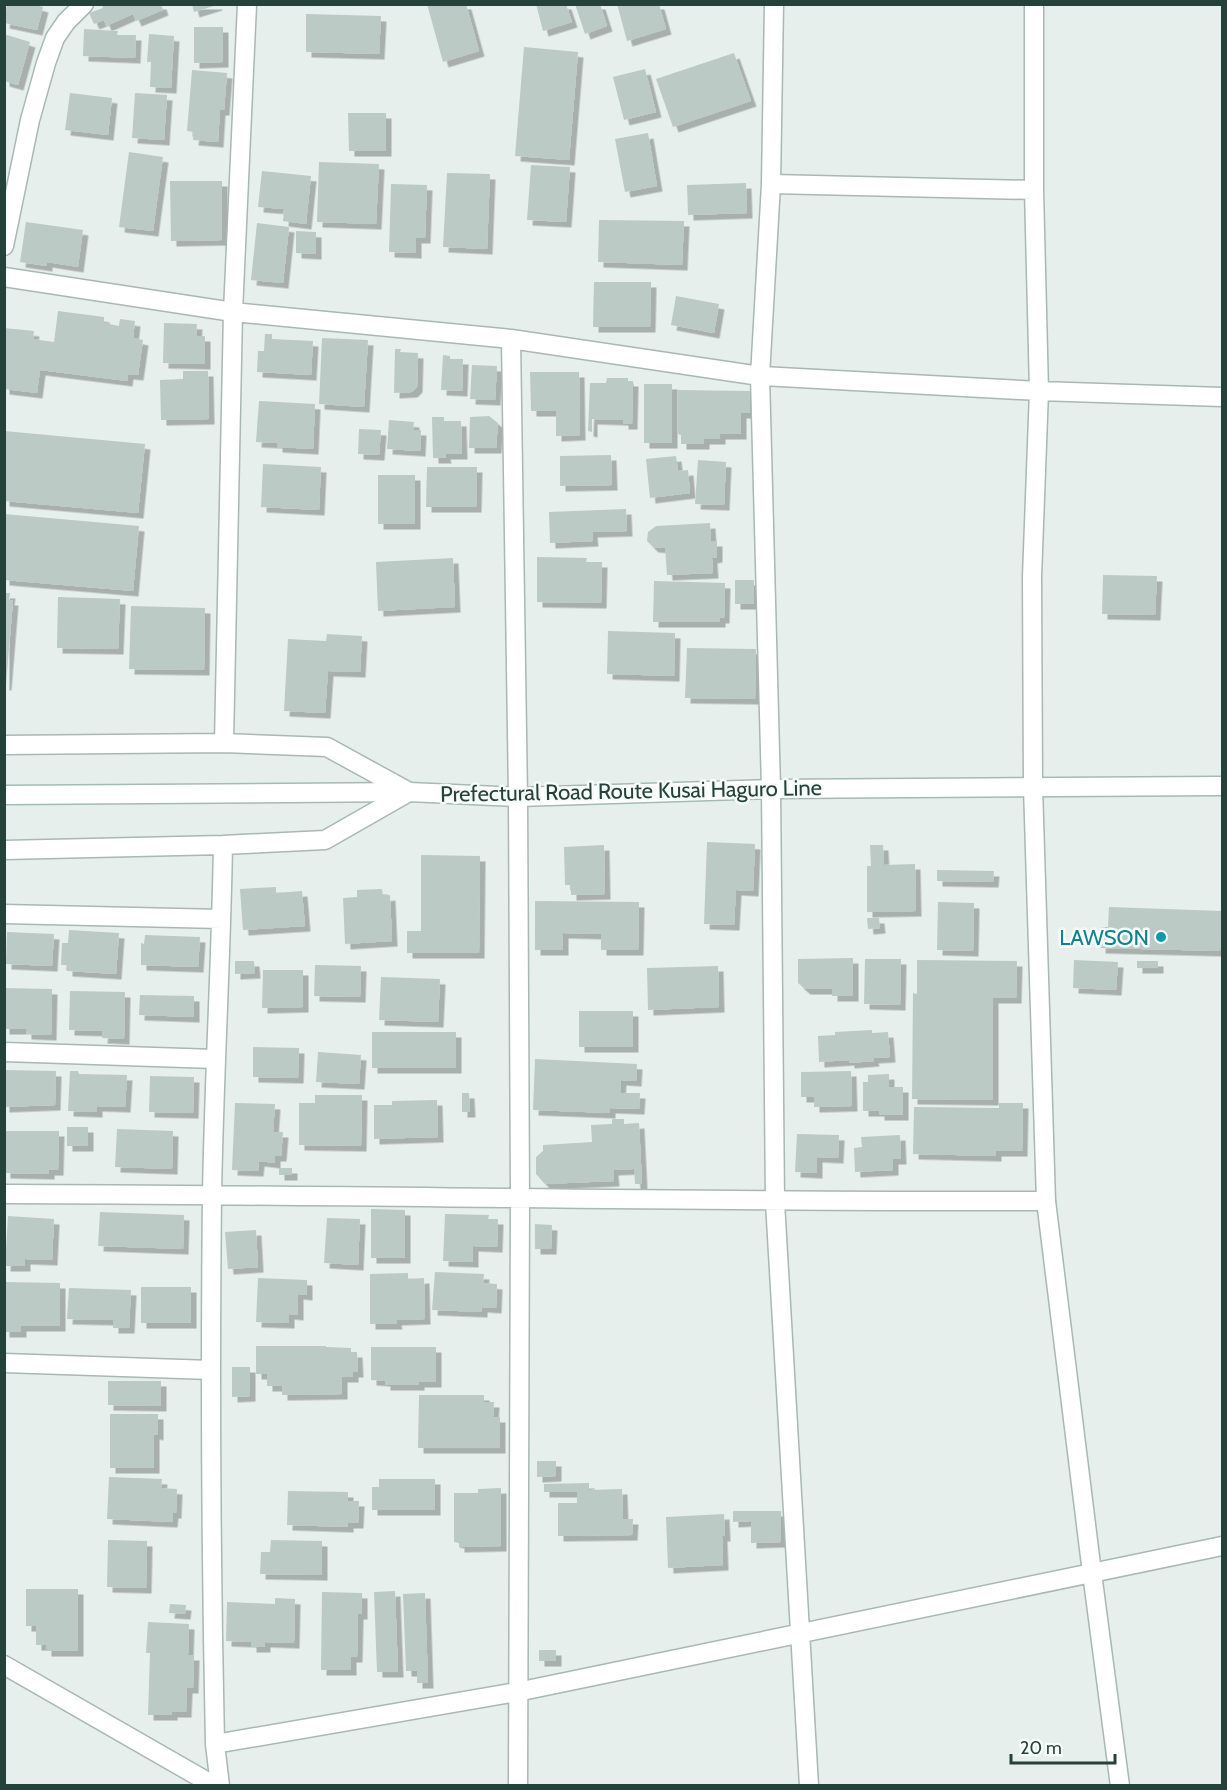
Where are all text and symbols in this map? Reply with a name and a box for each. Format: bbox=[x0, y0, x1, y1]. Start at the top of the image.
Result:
street label: Prefectural Road Route Kusai Haguro Line bbox=[440, 774, 822, 808]
place label: LAWSON bbox=[1059, 924, 1149, 951]
marker: LAWSON bbox=[1154, 930, 1168, 944]
scale bar bbox=[1011, 1727, 1114, 1765]
text: 20 m bbox=[1020, 1737, 1062, 1759]

